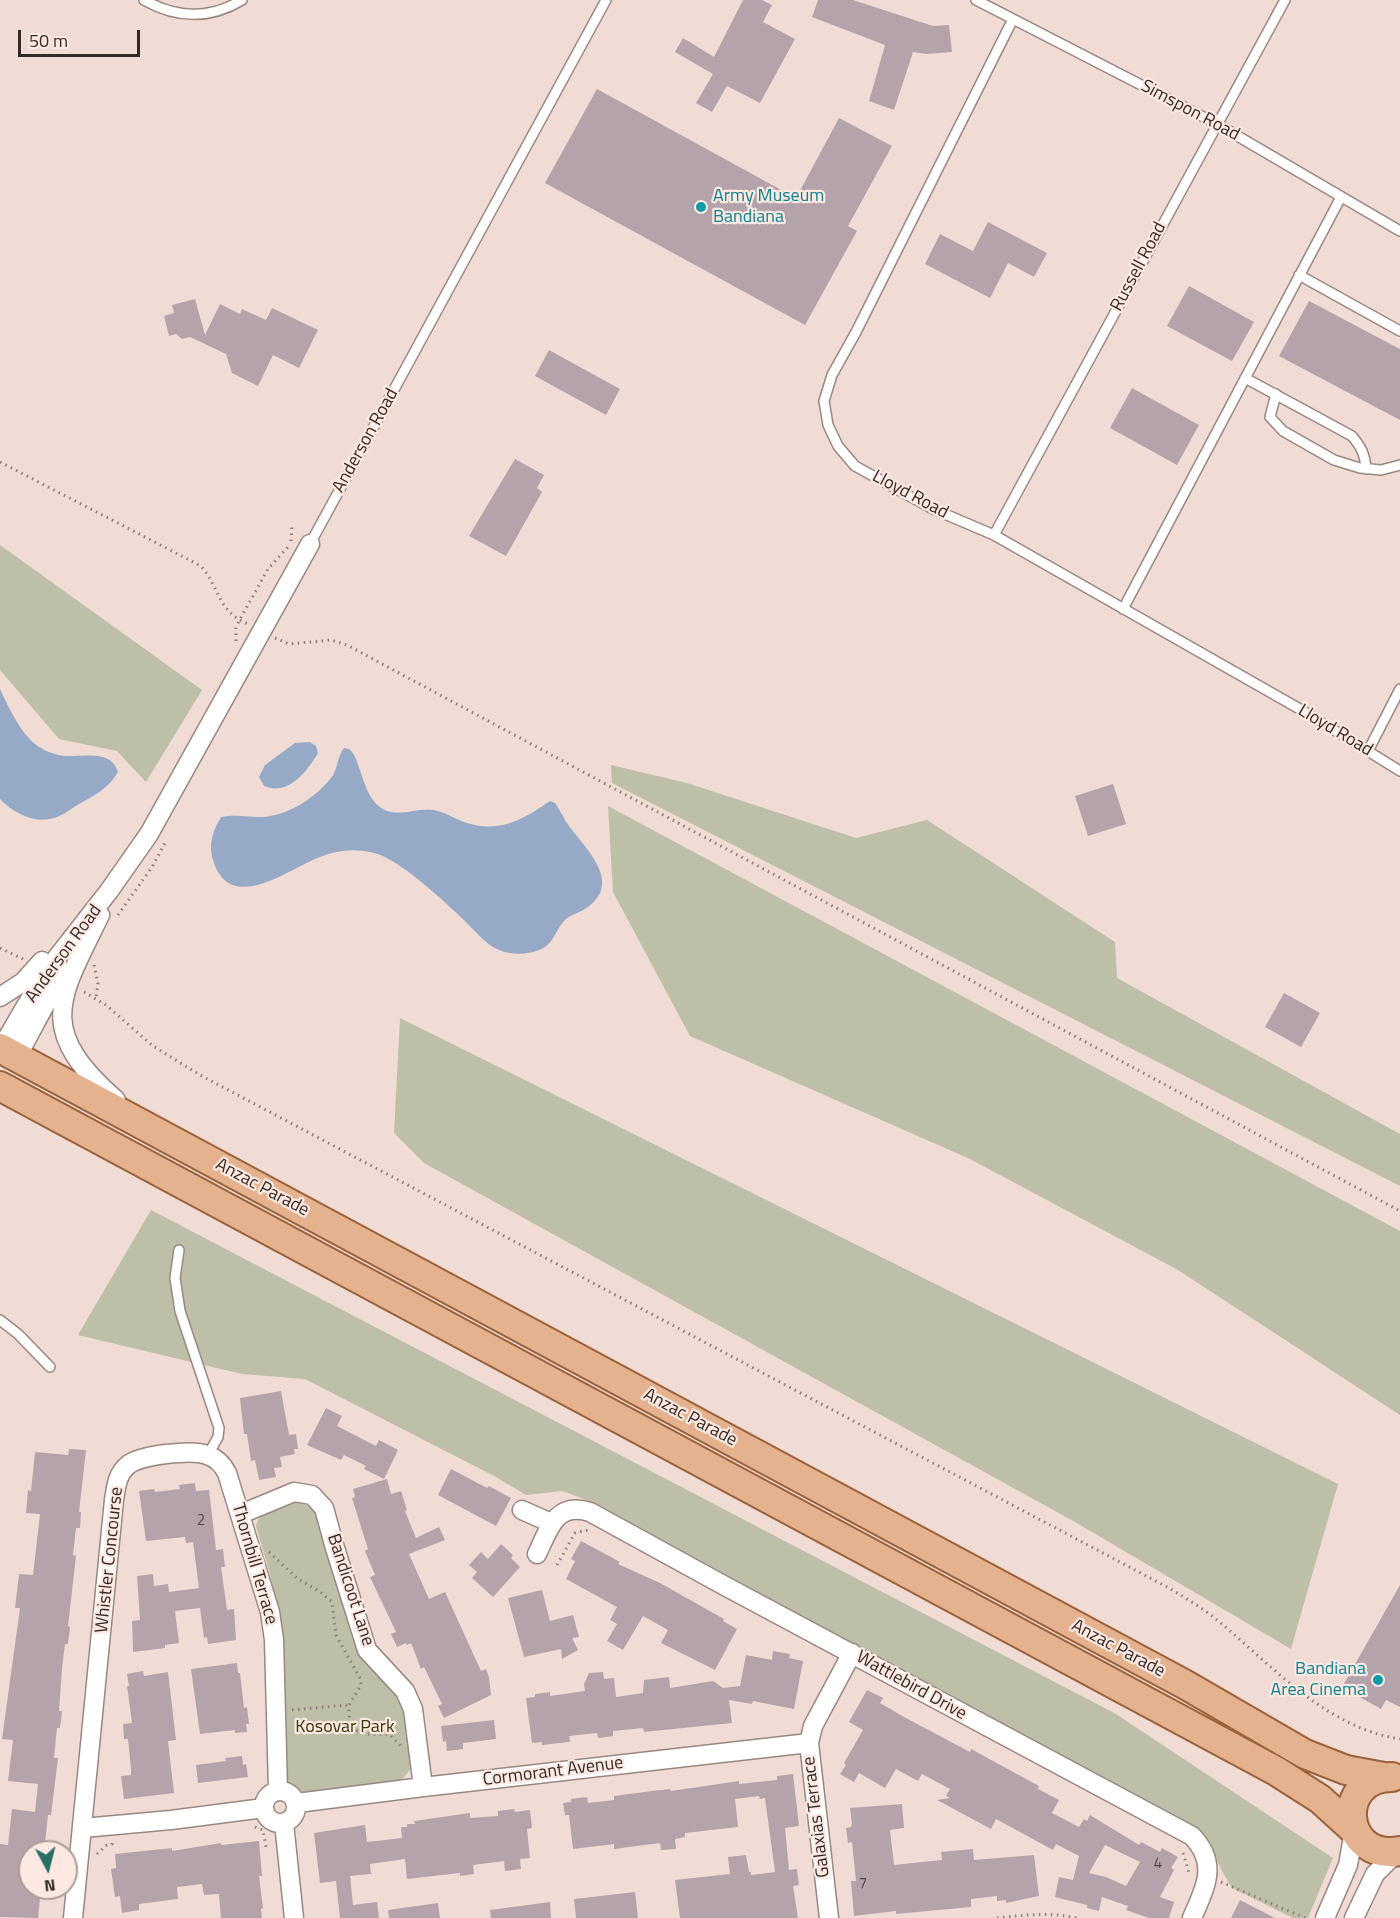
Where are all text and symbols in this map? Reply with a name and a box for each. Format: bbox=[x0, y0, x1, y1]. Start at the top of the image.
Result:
scale bar bbox=[21, 18, 142, 56]
text: 50 m bbox=[29, 27, 68, 54]
street label: Simspon Road bbox=[1137, 76, 1243, 146]
place label: Army Museum Bandiana bbox=[713, 186, 824, 228]
marker: Army Museum Bandiana bbox=[694, 200, 708, 214]
street label: Russell Road bbox=[1107, 219, 1171, 315]
street label: Anderson Road bbox=[329, 385, 403, 497]
street label: Lloyd Road bbox=[868, 466, 952, 524]
street label: Lloyd Road bbox=[1294, 700, 1376, 762]
street label: Anderson Road bbox=[21, 901, 107, 1007]
street label: Anzac Parade bbox=[212, 1154, 312, 1222]
street label: Anzac Parade bbox=[640, 1384, 740, 1452]
street label: Whistler Concourse bbox=[92, 1486, 128, 1634]
street label: Thornbill Terrace bbox=[226, 1501, 282, 1627]
house number: 2 bbox=[197, 1512, 205, 1530]
street label: Bandicoot Lane bbox=[322, 1531, 378, 1649]
street label: Anzac Parade bbox=[1068, 1615, 1168, 1683]
street label: Wattlebird Drive bbox=[852, 1647, 970, 1725]
place label: Bandiana Area Cinema bbox=[1271, 1659, 1366, 1702]
marker: Bandiana Area Cinema bbox=[1371, 1673, 1385, 1687]
park label: Kosovar Park bbox=[295, 1717, 395, 1739]
street label: Cormorant Avenue bbox=[482, 1753, 624, 1791]
street label: Galaxias Terrace bbox=[799, 1755, 835, 1879]
north arrow bbox=[18, 1840, 78, 1900]
house number: 4 bbox=[1154, 1855, 1162, 1873]
text: N bbox=[43, 1873, 57, 1898]
house number: 7 bbox=[859, 1875, 867, 1893]

